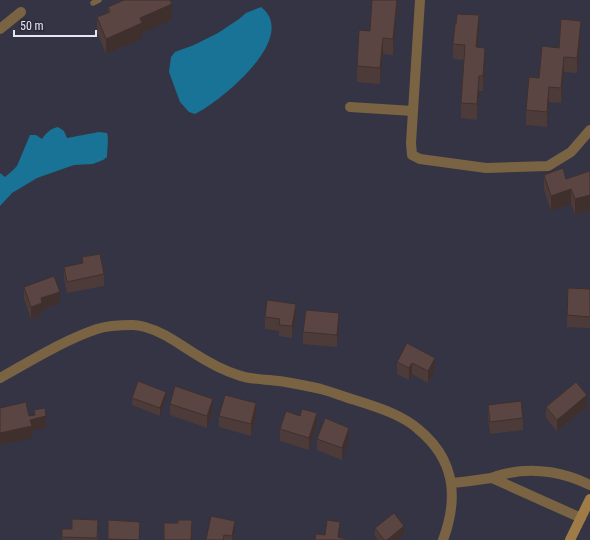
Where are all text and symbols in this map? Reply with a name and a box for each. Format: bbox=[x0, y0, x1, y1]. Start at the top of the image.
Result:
scale bar bbox=[14, 12, 96, 38]
text: 50 m bbox=[20, 19, 44, 33]

